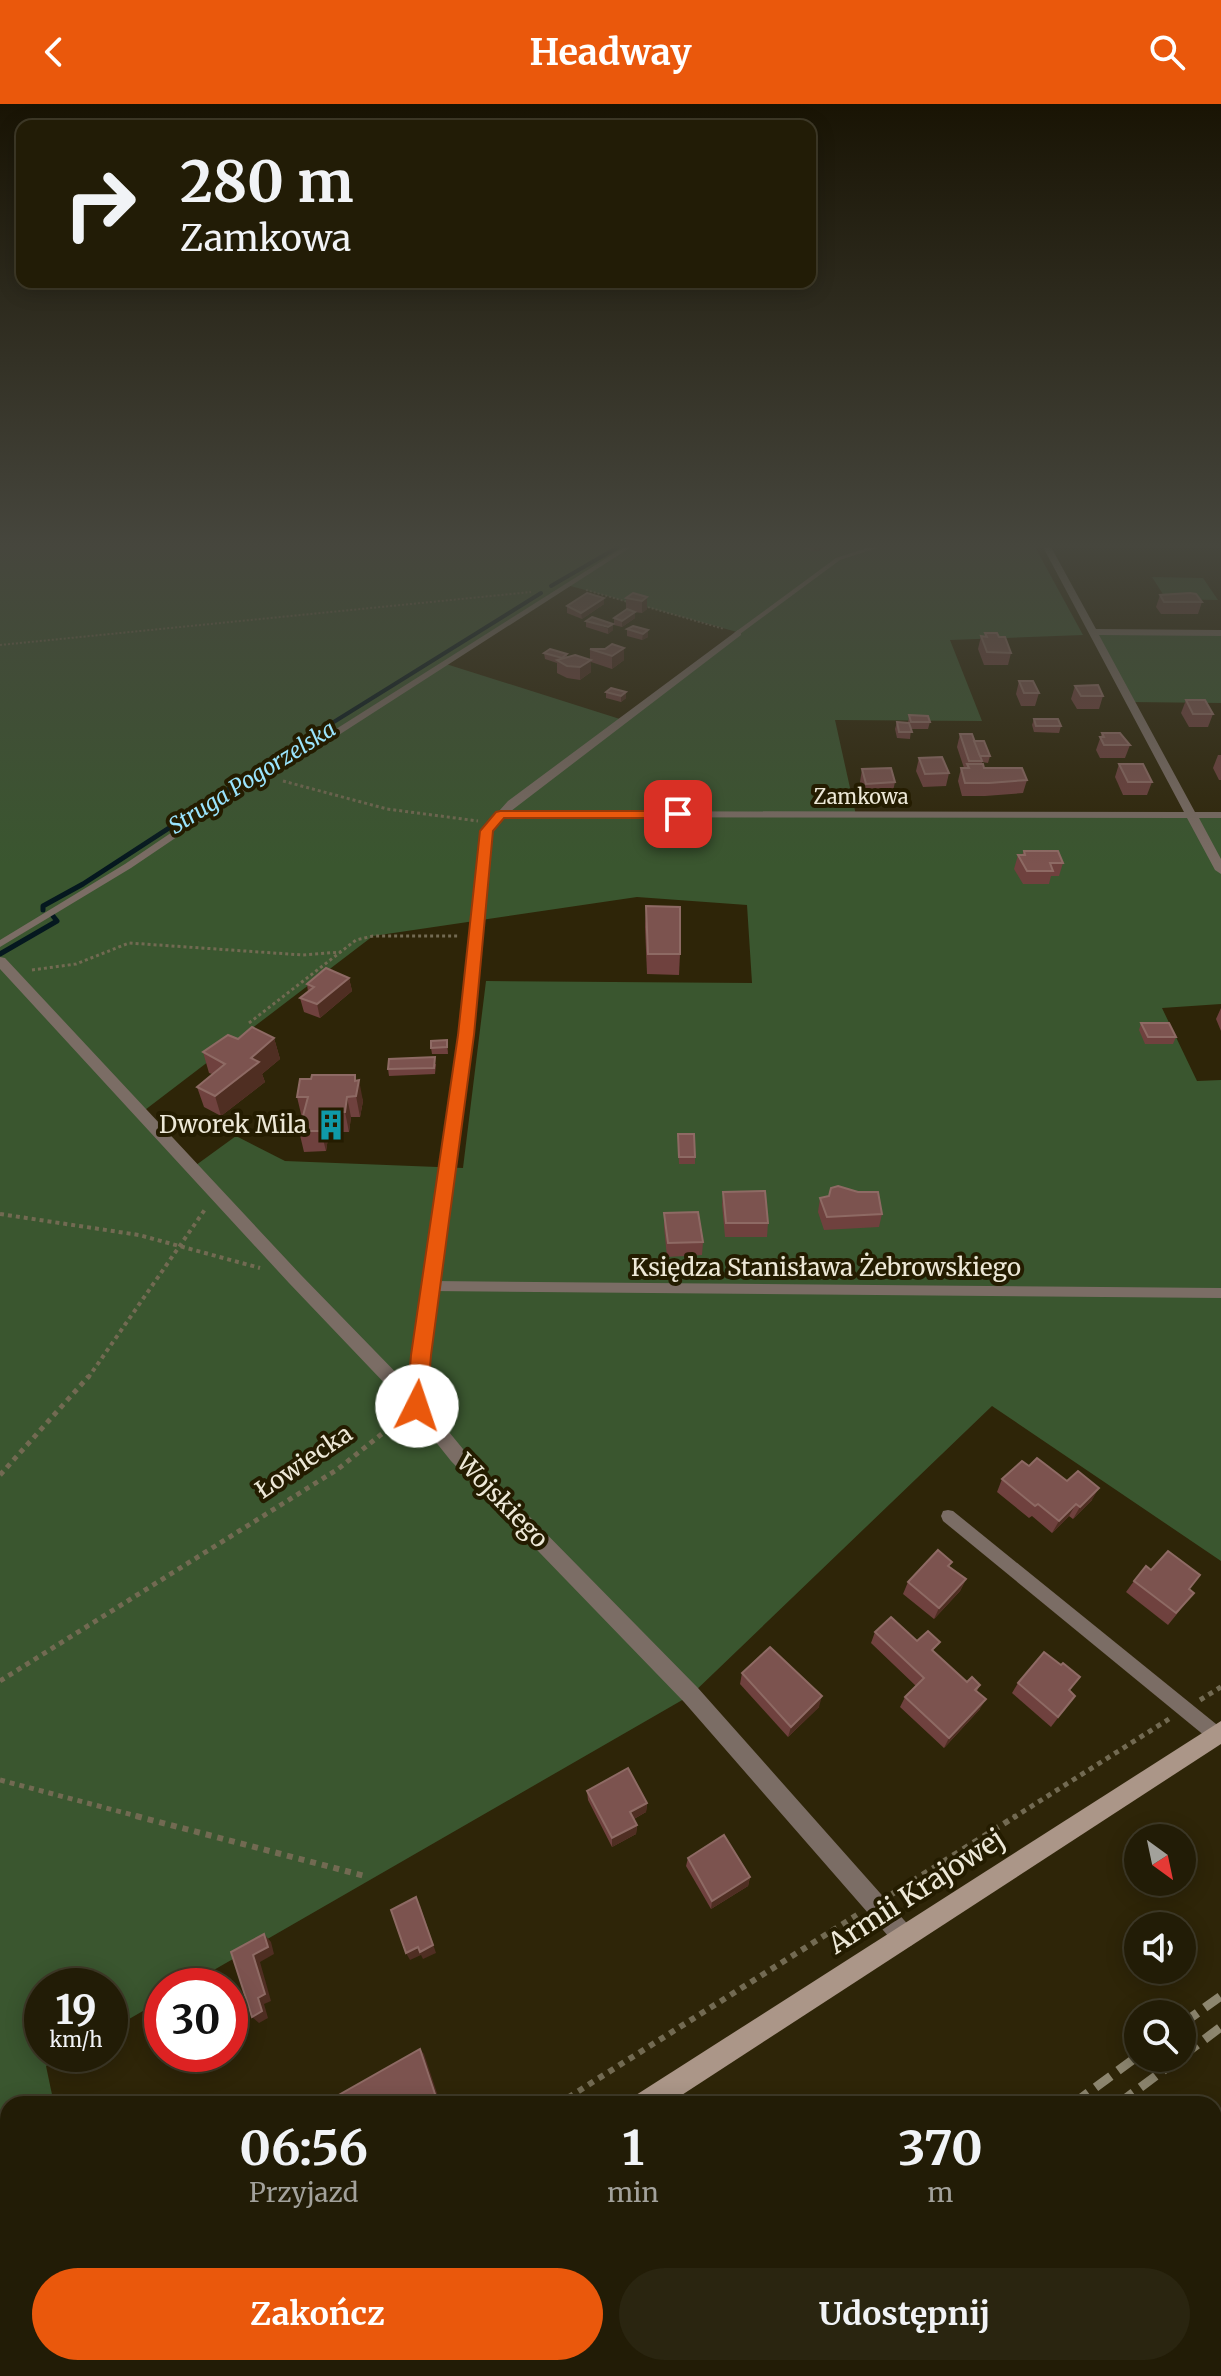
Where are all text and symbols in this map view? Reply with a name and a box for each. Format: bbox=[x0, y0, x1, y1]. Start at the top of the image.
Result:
icon: back bbox=[32, 30, 76, 74]
text: Headway bbox=[529, 30, 692, 75]
icon: search bbox=[1145, 30, 1189, 74]
text: 280 m bbox=[180, 147, 354, 217]
icon: right bbox=[48, 152, 152, 256]
text: Zamkowa bbox=[180, 216, 351, 261]
water label: Struga Pogorzelska bbox=[163, 714, 341, 840]
pin bbox=[644, 780, 712, 848]
street label: Zamkowa bbox=[813, 784, 909, 809]
icon: arrive bbox=[656, 792, 700, 836]
building icon: Dworek Mila bbox=[314, 1108, 348, 1142]
place label: Dworek Mila bbox=[159, 1109, 307, 1140]
street label: Księdza Stanisława Żebrowskiego bbox=[631, 1252, 1021, 1283]
position arrow bbox=[375, 1364, 459, 1448]
street label: Łowiecka bbox=[249, 1418, 358, 1505]
street label: Wojskiego bbox=[449, 1446, 555, 1554]
street label: Armii Krajowej bbox=[820, 1820, 1011, 1962]
north arrow bbox=[1124, 1824, 1196, 1896]
map controls bbox=[1124, 1824, 1196, 2072]
button: sound bbox=[1124, 1912, 1196, 1984]
speed limit sign: 30 bbox=[144, 1968, 248, 2072]
text: 19 bbox=[55, 1985, 97, 2035]
button: search bbox=[1124, 2000, 1196, 2072]
text: km/h bbox=[50, 2027, 102, 2052]
text: 06:56 bbox=[239, 2118, 368, 2178]
text: 1 bbox=[622, 2118, 644, 2178]
text: 370 bbox=[898, 2118, 983, 2178]
text: Przyjazd bbox=[249, 2176, 358, 2209]
text: min bbox=[607, 2176, 659, 2209]
text: m bbox=[927, 2176, 953, 2209]
button: Zakończ bbox=[32, 2268, 603, 2360]
button: Udostępnij bbox=[619, 2268, 1190, 2360]

